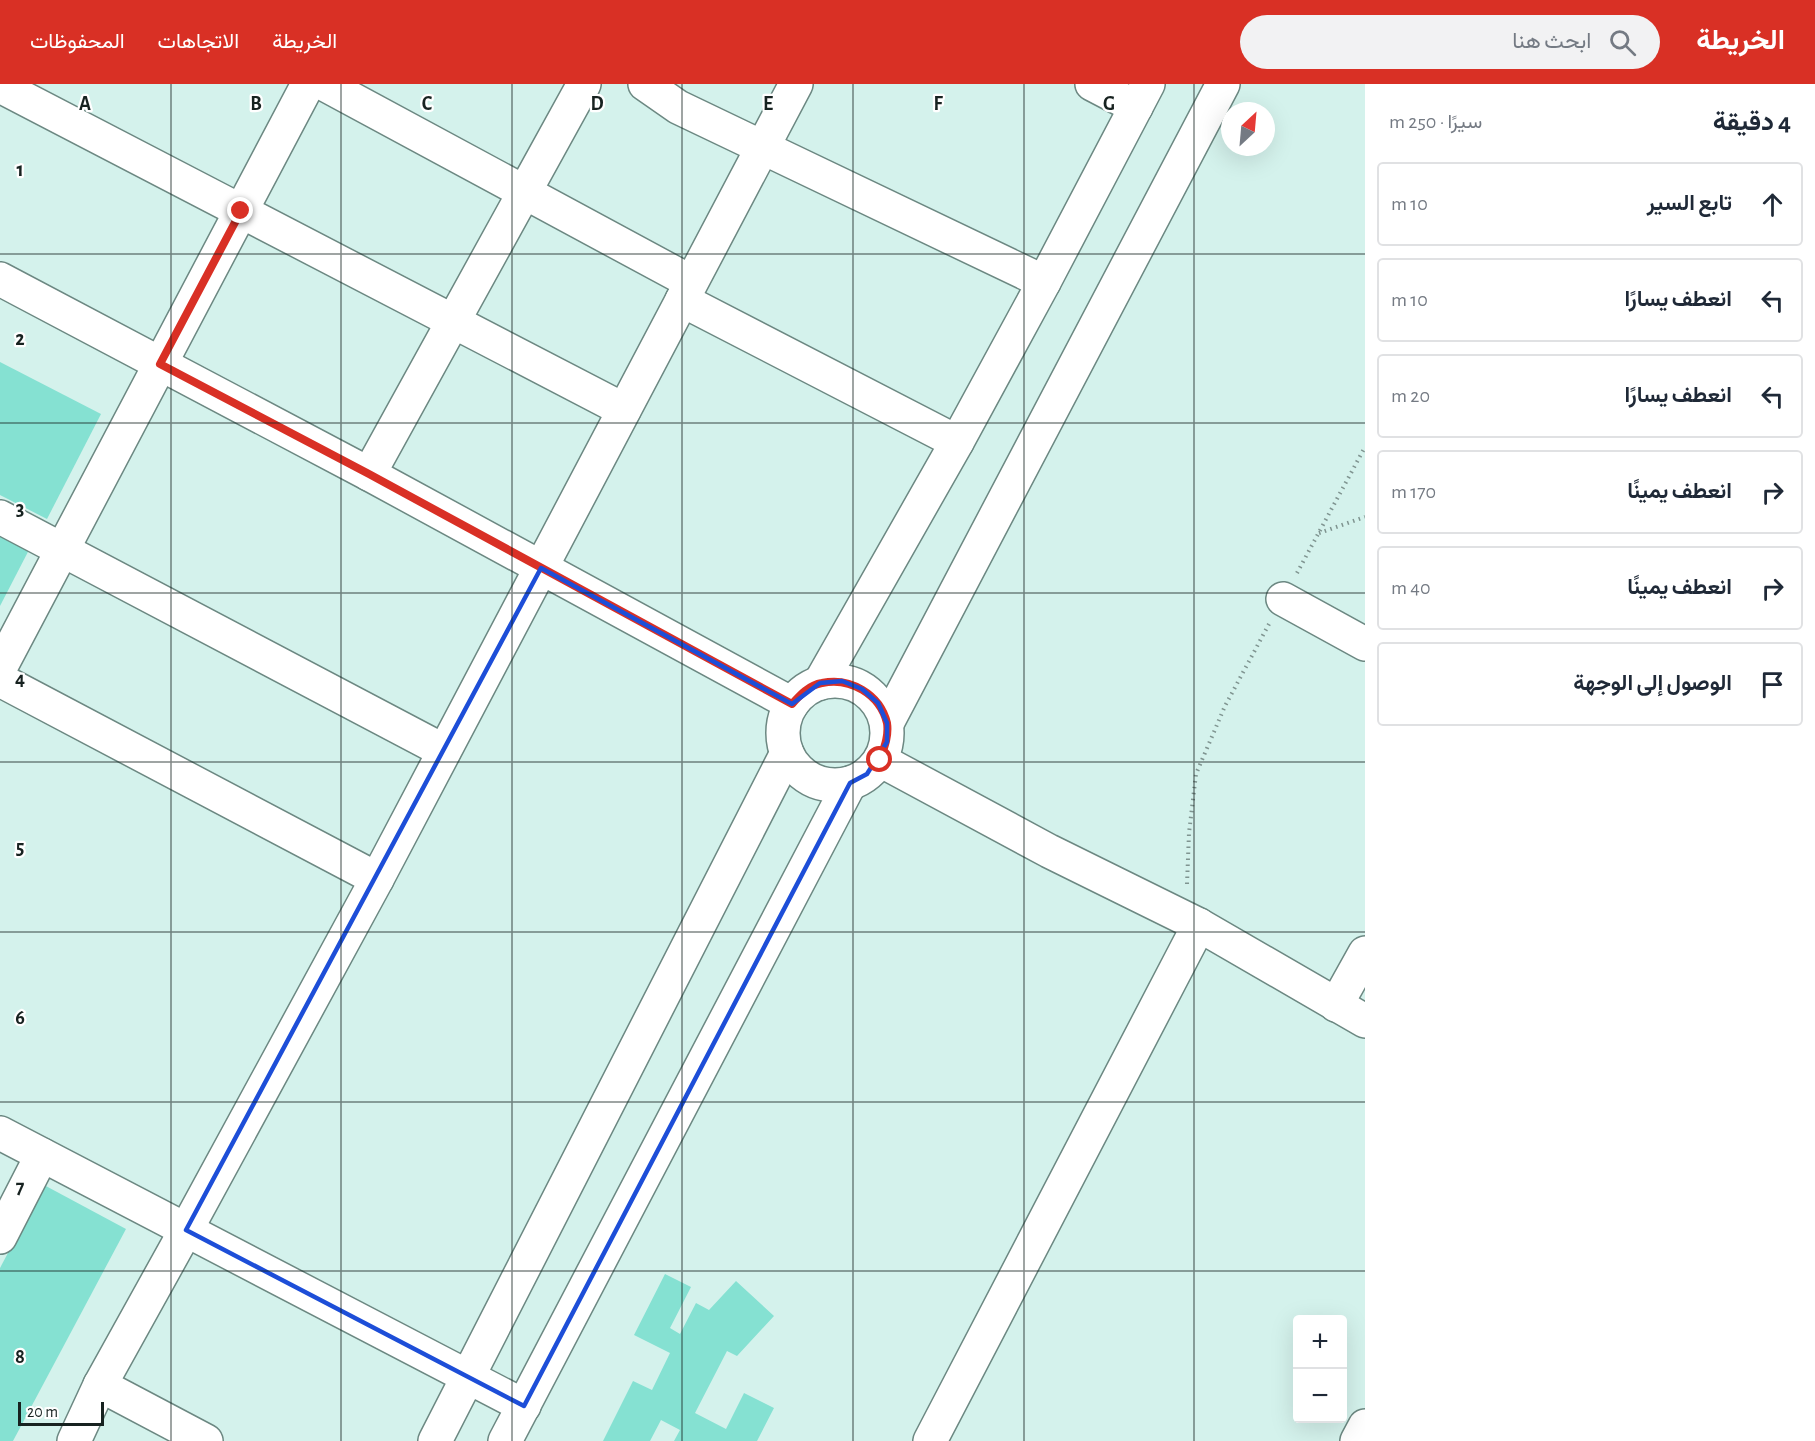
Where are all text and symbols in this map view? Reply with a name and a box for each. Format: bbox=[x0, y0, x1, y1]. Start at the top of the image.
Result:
search box bbox=[1240, 15, 1660, 69]
icon: search bbox=[1606, 26, 1639, 59]
text: الخريطة bbox=[1696, 27, 1785, 55]
text: ابحث هنا bbox=[1512, 30, 1591, 52]
text: المحفوظات bbox=[30, 31, 125, 52]
text: الاتجاهات bbox=[158, 31, 239, 52]
text: الخريطة bbox=[272, 31, 337, 52]
text: A bbox=[79, 94, 91, 114]
text: B bbox=[250, 94, 262, 114]
text: C bbox=[422, 94, 433, 114]
text: D bbox=[590, 94, 604, 114]
text: E bbox=[763, 94, 773, 114]
text: F bbox=[933, 94, 943, 114]
text: G bbox=[1103, 94, 1115, 114]
north arrow bbox=[1221, 102, 1275, 156]
text: 4 دقيقة bbox=[1713, 109, 1791, 135]
text: سيرًا · 250 m bbox=[1389, 112, 1482, 132]
text: 1 bbox=[16, 160, 24, 180]
icon: ahead bbox=[1756, 188, 1789, 221]
text: تابع السير bbox=[1647, 192, 1732, 214]
text: 10 m bbox=[1391, 194, 1428, 214]
route end bbox=[227, 197, 253, 223]
icon: left bbox=[1756, 284, 1789, 317]
text: انعطف يسارًا bbox=[1625, 288, 1732, 310]
text: 10 m bbox=[1391, 290, 1428, 310]
text: 2 bbox=[15, 329, 25, 349]
icon: left bbox=[1756, 380, 1789, 413]
text: انعطف يسارًا bbox=[1625, 384, 1732, 406]
text: 20 m bbox=[1391, 386, 1430, 406]
icon: right bbox=[1756, 476, 1789, 509]
text: انعطف يمينًا bbox=[1627, 480, 1732, 502]
text: 170 m bbox=[1391, 482, 1436, 502]
text: 3 bbox=[16, 499, 24, 519]
icon: right bbox=[1756, 572, 1789, 605]
text: انعطف يمينًا bbox=[1627, 576, 1732, 598]
text: 40 m bbox=[1391, 578, 1431, 598]
icon: arrive bbox=[1756, 668, 1789, 701]
text: 4 bbox=[15, 669, 25, 689]
text: الوصول إلى الوجهة bbox=[1573, 672, 1732, 694]
route start bbox=[866, 746, 892, 772]
text: 5 bbox=[16, 838, 24, 858]
text: 6 bbox=[15, 1008, 25, 1028]
text: 7 bbox=[16, 1177, 25, 1197]
map controls bbox=[1293, 1315, 1347, 1423]
button: + bbox=[1293, 1315, 1347, 1369]
text: 8 bbox=[15, 1347, 25, 1367]
button: − bbox=[1293, 1369, 1347, 1423]
scale bar bbox=[18, 1399, 104, 1426]
text: 20 m bbox=[27, 1404, 58, 1420]

